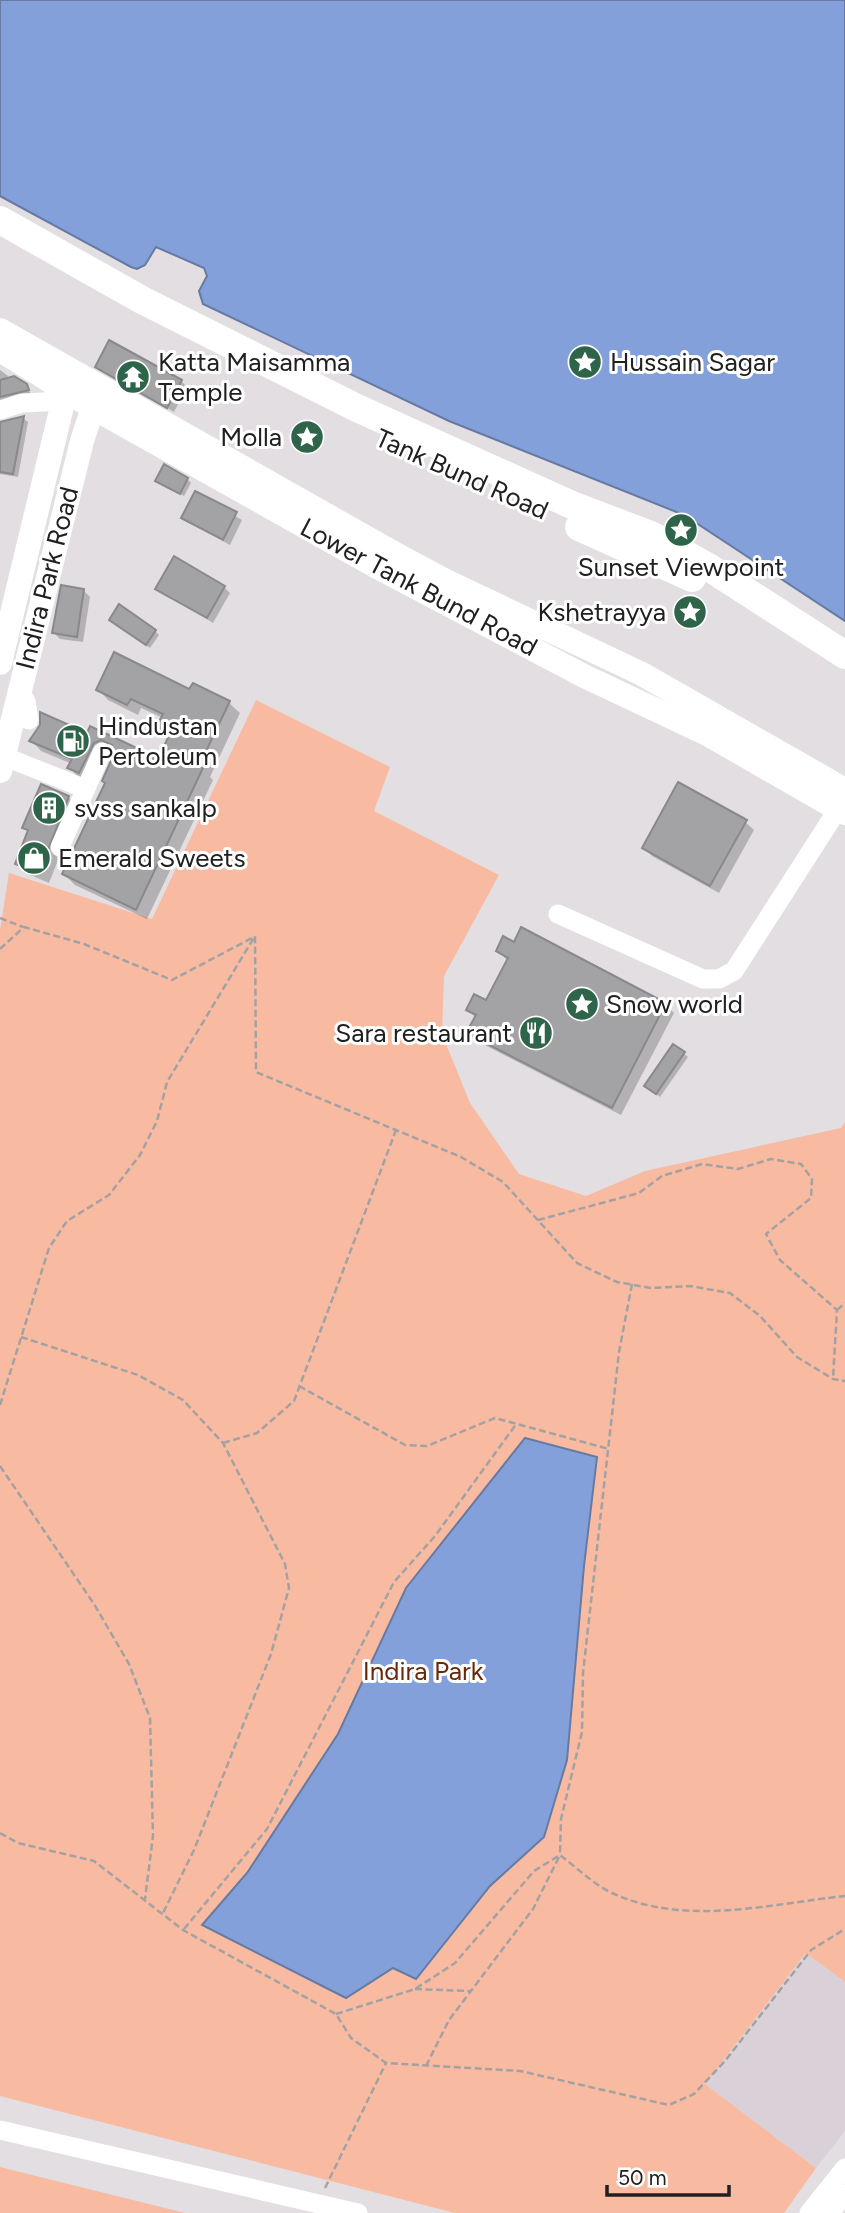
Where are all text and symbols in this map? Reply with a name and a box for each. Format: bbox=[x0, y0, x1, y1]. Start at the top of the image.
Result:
place icon: Hussain Sagar bbox=[566, 343, 604, 381]
place label: Katta Maisamma Temple bbox=[158, 346, 350, 408]
place label: Hussain Sagar bbox=[610, 346, 775, 378]
temple icon: Katta Maisamma Temple bbox=[114, 358, 152, 396]
place icon: Molla bbox=[288, 418, 326, 456]
place label: Molla bbox=[220, 421, 282, 453]
street label: Tank Bund Road bbox=[371, 422, 553, 526]
street label: Indira Park Road bbox=[9, 483, 85, 673]
street label: Lower Tank Bund Road bbox=[295, 511, 543, 663]
place icon: Sunset Viewpoint bbox=[662, 511, 700, 549]
place label: Sunset Viewpoint bbox=[578, 551, 784, 583]
place icon: Kshetrayya bbox=[671, 593, 709, 631]
place label: Kshetrayya bbox=[537, 596, 666, 628]
place label: Hindustan Pertoleum bbox=[98, 710, 217, 772]
fuel station icon: Hindustan Pertoleum bbox=[54, 722, 92, 760]
building icon: svss sankalp bbox=[30, 789, 68, 827]
place label: svss sankalp bbox=[74, 792, 217, 824]
shop icon: Emerald Sweets bbox=[15, 839, 53, 877]
place label: Emerald Sweets bbox=[58, 842, 246, 874]
place icon: Snow world bbox=[563, 985, 601, 1023]
place label: Snow world bbox=[606, 988, 743, 1020]
restaurant icon: Sara restaurant bbox=[517, 1014, 555, 1052]
place label: Sara restaurant bbox=[335, 1017, 512, 1049]
park label: Indira Park bbox=[363, 1655, 484, 1687]
scale bar bbox=[607, 2154, 730, 2198]
text: 50 m bbox=[618, 2165, 667, 2190]

